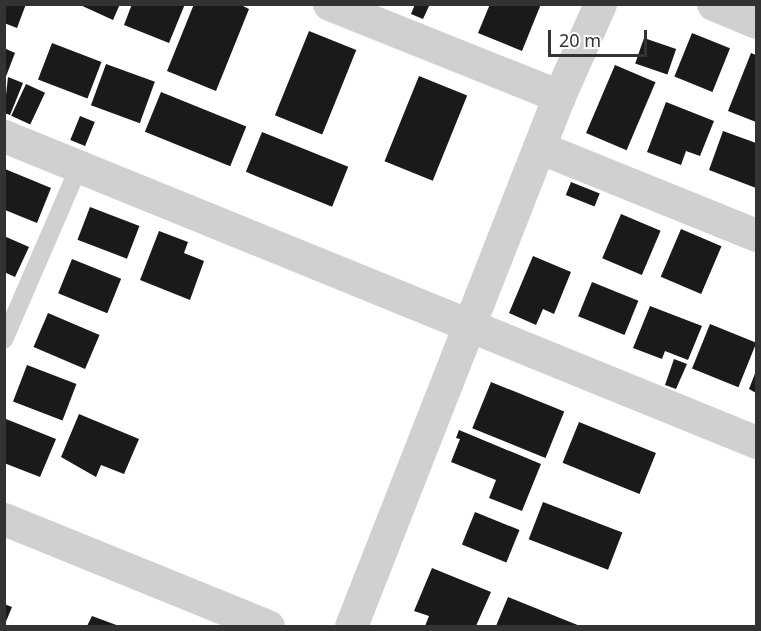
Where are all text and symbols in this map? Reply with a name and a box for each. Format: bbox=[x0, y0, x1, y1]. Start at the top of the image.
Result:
scale bar bbox=[551, 18, 650, 56]
text: 20 m bbox=[559, 28, 601, 52]

